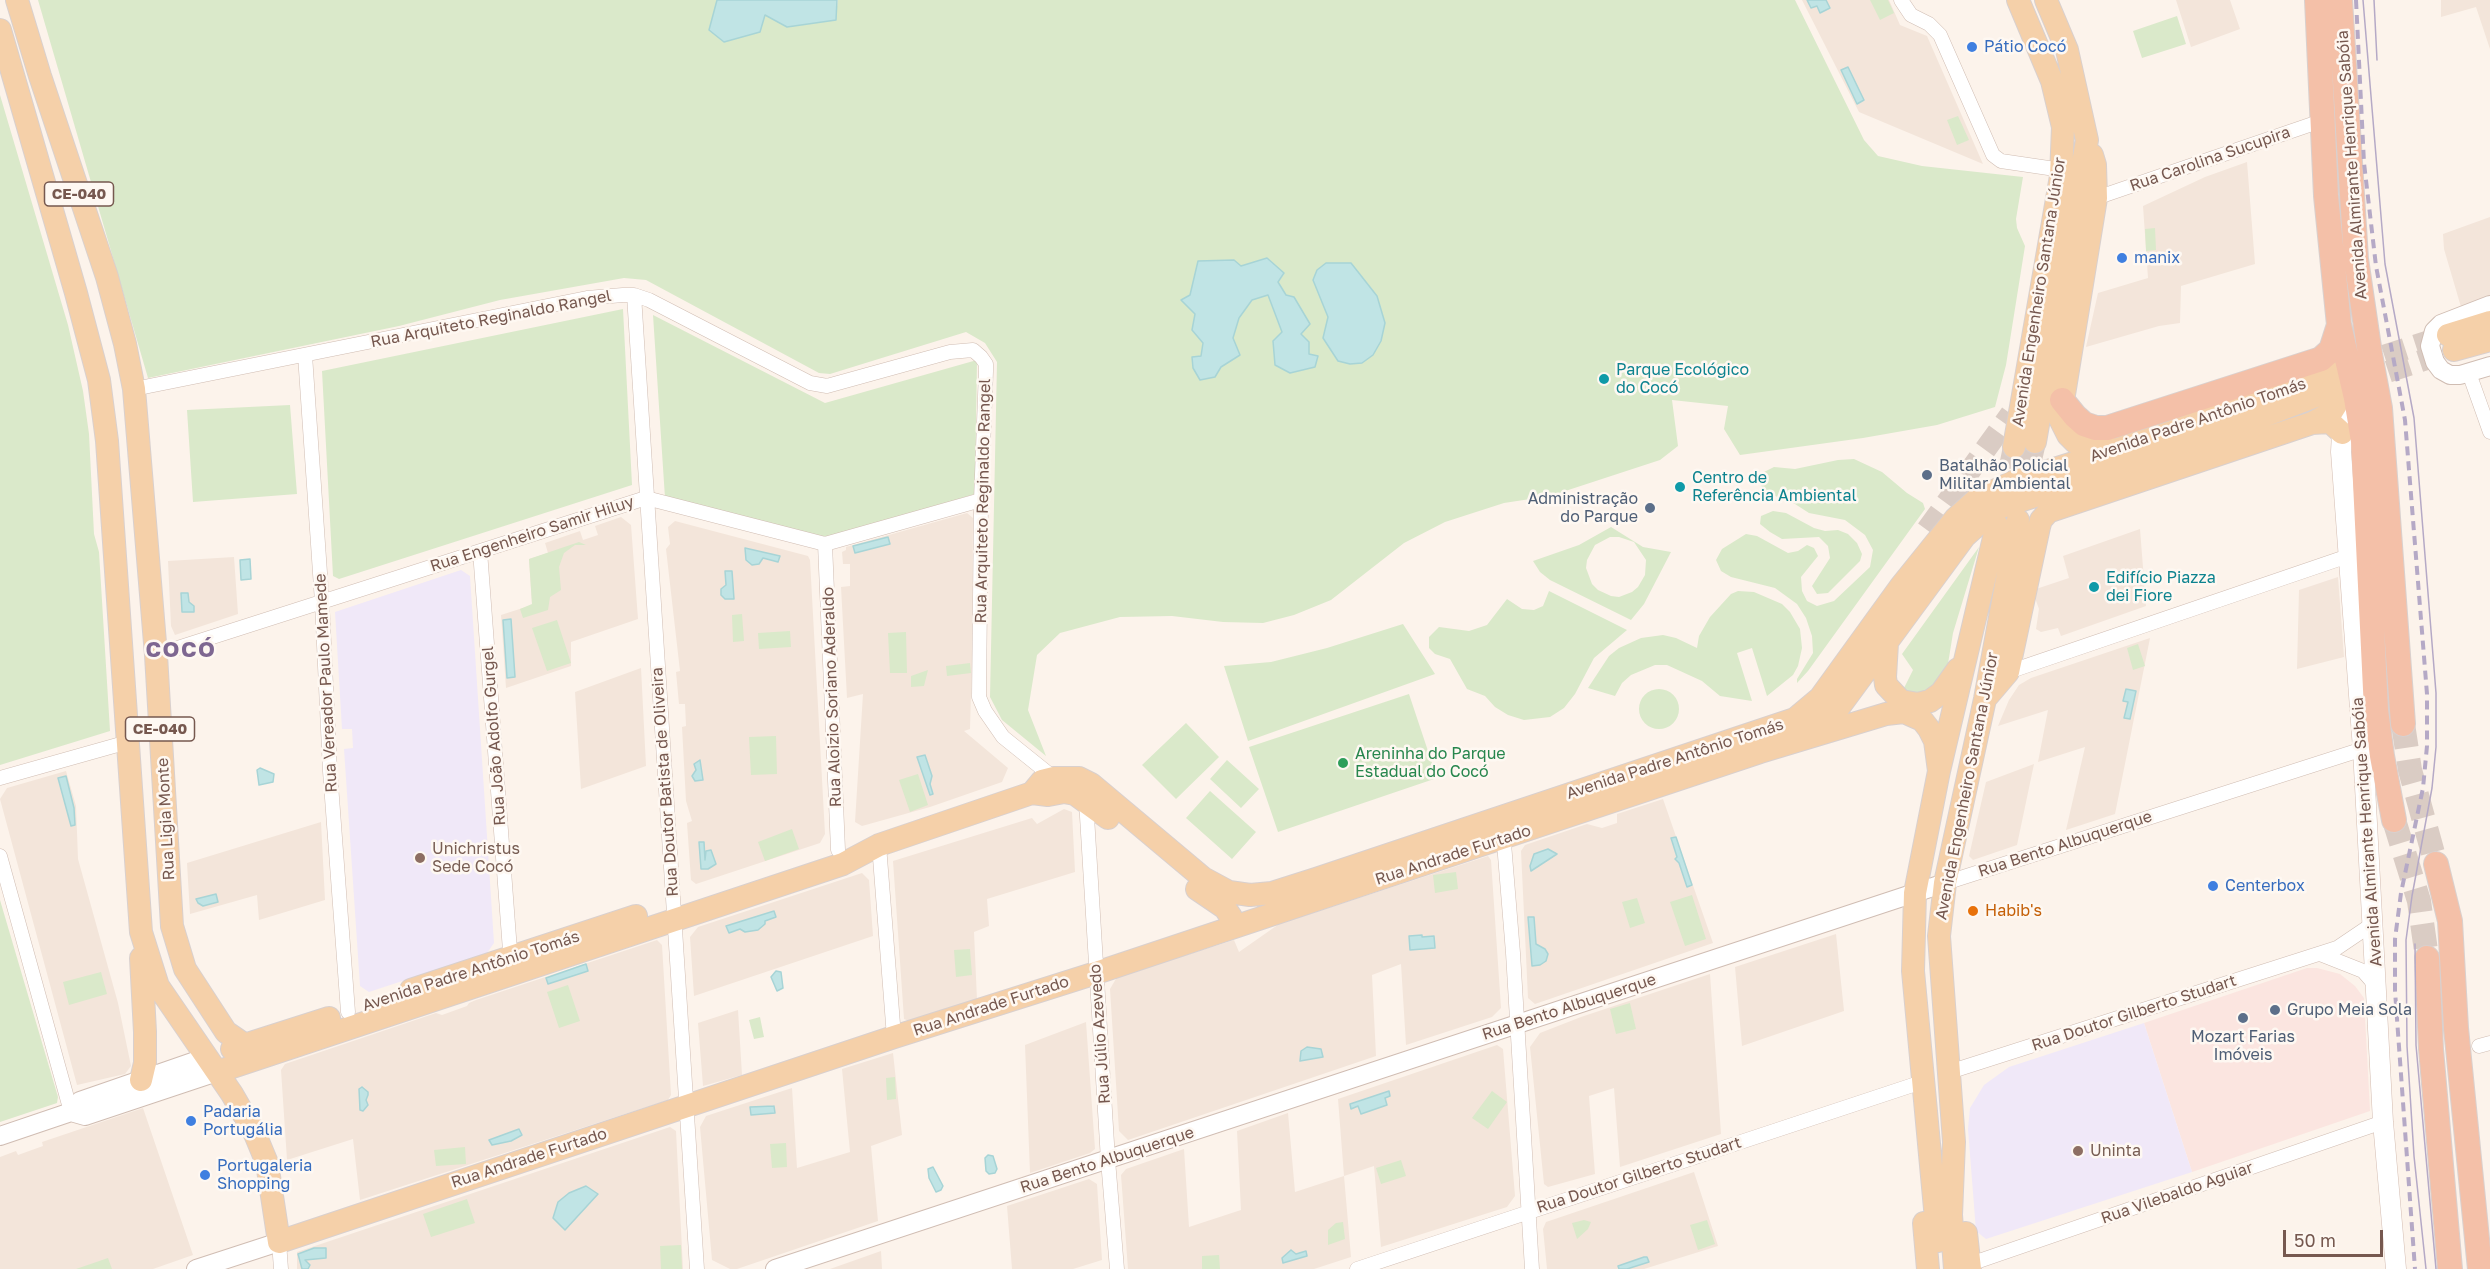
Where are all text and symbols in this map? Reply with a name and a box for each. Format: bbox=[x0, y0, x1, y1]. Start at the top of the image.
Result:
street label: Avenida Almirante Henrique Sabóia bbox=[2333, 30, 2371, 300]
place label: Pátio Cocó bbox=[1984, 37, 2066, 57]
marker: Pátio Cocó bbox=[1965, 40, 1979, 54]
street label: Rua Carolina Sucupira bbox=[2127, 122, 2293, 196]
street label: Avenida Engenheiro Santana Júnior bbox=[2008, 156, 2070, 428]
road number: CE-040 bbox=[44, 182, 113, 206]
place label: manix bbox=[2134, 248, 2180, 268]
marker: manix bbox=[2115, 251, 2129, 265]
street label: Rua Arquiteto Reginaldo Rangel bbox=[369, 286, 613, 352]
place label: Parque Ecológico do Cocó bbox=[1616, 360, 1749, 398]
marker: Parque Ecológico do Cocó bbox=[1597, 372, 1611, 386]
street label: Avenida Padre Antônio Tomás bbox=[2087, 374, 2309, 466]
street label: Rua Arquiteto Reginaldo Rangel bbox=[971, 378, 995, 624]
place label: Batalhão Policial Militar Ambiental bbox=[1939, 456, 2071, 494]
place label: Centro de Referência Ambiental bbox=[1692, 468, 1857, 506]
marker: Batalhão Policial Militar Ambiental bbox=[1920, 468, 1934, 482]
marker: Centro de Referência Ambiental bbox=[1673, 480, 1687, 494]
place label: Administração do Parque bbox=[1528, 489, 1638, 527]
street label: Rua Engenheiro Samir Hiluy bbox=[428, 492, 636, 576]
marker: Administração do Parque bbox=[1643, 501, 1657, 515]
place label: Edifício Piazza dei Fiore bbox=[2106, 568, 2216, 606]
street label: Rua Vereador Paulo Mamede bbox=[311, 573, 341, 793]
marker: Edifício Piazza dei Fiore bbox=[2087, 580, 2101, 594]
street label: Rua Aloizio Soriano Aderaldo bbox=[819, 586, 845, 808]
district label: COCÓ bbox=[145, 637, 217, 663]
street label: Rua João Adolfo Gurgel bbox=[478, 646, 510, 826]
street label: Avenida Engenheiro Santana Júnior bbox=[1932, 651, 2002, 921]
street label: Rua Doutor Batista de Oliveira bbox=[647, 667, 683, 897]
street label: Avenida Almirante Henrique Sabóia bbox=[2348, 697, 2386, 967]
street label: Avenida Padre Antônio Tomás bbox=[1564, 715, 1786, 803]
road number: CE-040 bbox=[126, 717, 195, 741]
place label: Areninha do Parque Estadual do Cocó bbox=[1355, 744, 1506, 782]
marker: Areninha do Parque Estadual do Cocó bbox=[1336, 756, 1350, 770]
street label: Rua Ligia Monte bbox=[153, 757, 179, 881]
street label: Rua Bento Albuquerque bbox=[1976, 807, 2154, 881]
street label: Rua Andrade Furtado bbox=[1373, 821, 1533, 889]
place label: Unichristus Sede Cocó bbox=[432, 839, 520, 877]
marker: Unichristus Sede Cocó bbox=[413, 851, 427, 865]
place label: Centerbox bbox=[2225, 876, 2305, 896]
marker: Centerbox bbox=[2206, 879, 2220, 893]
place label: Habib's bbox=[1985, 901, 2042, 921]
marker: Habib's bbox=[1966, 904, 1980, 918]
street label: Avenida Padre Antônio Tomás bbox=[360, 927, 582, 1015]
street label: Rua Júlio Azevedo bbox=[1086, 963, 1114, 1105]
street label: Rua Bento Albuquerque bbox=[1480, 970, 1658, 1044]
street label: Rua Doutor Gilberto Studart bbox=[2029, 971, 2239, 1055]
street label: Rua Andrade Furtado bbox=[911, 972, 1071, 1040]
place label: Grupo Meia Sola bbox=[2287, 1000, 2412, 1020]
marker: Grupo Meia Sola bbox=[2268, 1003, 2282, 1017]
marker: Mozart Farias Imóveis bbox=[2236, 1011, 2250, 1025]
place label: Mozart Farias Imóveis bbox=[2191, 1027, 2295, 1065]
place label: Padaria Portugália bbox=[203, 1102, 283, 1140]
marker: Padaria Portugália bbox=[184, 1114, 198, 1128]
street label: Rua Bento Albuquerque bbox=[1018, 1123, 1196, 1197]
street label: Rua Andrade Furtado bbox=[449, 1124, 609, 1192]
street label: Rua Doutor Gilberto Studart bbox=[1534, 1133, 1744, 1217]
place label: Uninta bbox=[2090, 1141, 2141, 1161]
marker: Uninta bbox=[2071, 1144, 2085, 1158]
place label: Portugaleria Shopping bbox=[217, 1156, 312, 1194]
street label: Rua Vilebaldo Aguiar bbox=[2098, 1158, 2256, 1228]
marker: Portugaleria Shopping bbox=[198, 1168, 212, 1182]
scale bar bbox=[2286, 1218, 2386, 1256]
text: 50 m bbox=[2294, 1229, 2336, 1251]

